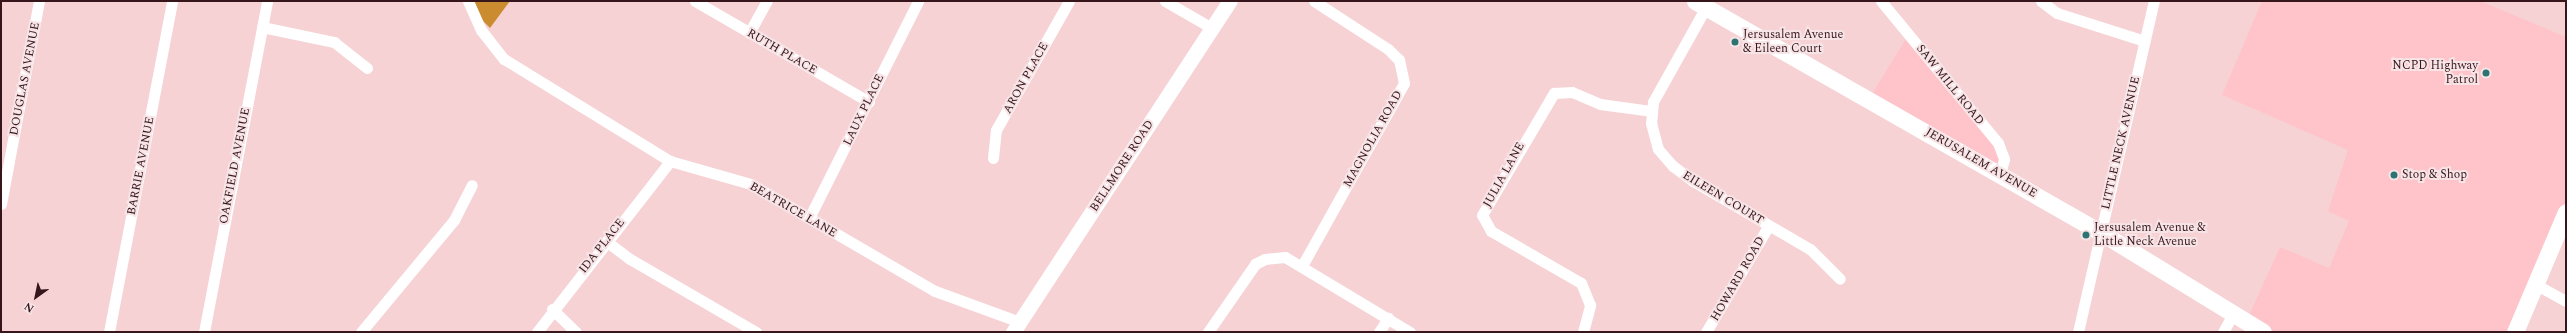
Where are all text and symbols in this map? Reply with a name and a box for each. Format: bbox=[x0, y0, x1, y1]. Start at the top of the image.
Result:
street label: DOUGLAS AVENUE bbox=[7, 21, 43, 137]
street label: RUTH PLACE bbox=[744, 26, 820, 78]
place label: Jersusalem Avenue & Eileen Court bbox=[1743, 28, 1843, 56]
marker: Jersusalem Avenue & Eileen Court bbox=[1730, 37, 1740, 47]
street label: ARON PLACE bbox=[1000, 40, 1052, 116]
street label: SAW MILL ROAD bbox=[1913, 42, 1987, 128]
place label: NCPD Highway Patrol bbox=[2392, 59, 2478, 87]
marker: NCPD Highway Patrol bbox=[2481, 68, 2491, 78]
street label: LAUX PLACE bbox=[841, 72, 887, 148]
street label: LITTLE NECK AVENUE bbox=[2099, 75, 2143, 211]
street label: MAGNOLIA ROAD bbox=[1340, 88, 1406, 190]
street label: OAKFIELD AVENUE bbox=[217, 107, 253, 225]
street label: BARRIE AVENUE bbox=[124, 116, 158, 216]
street label: BELLMORE ROAD bbox=[1087, 118, 1157, 214]
street label: JERUSALEM AVENUE bbox=[1923, 125, 2039, 201]
street label: JULIA LANE bbox=[1480, 140, 1528, 210]
street label: EILEEN COURT bbox=[1680, 168, 1766, 228]
place label: Stop & Shop bbox=[2402, 168, 2467, 182]
marker: Stop & Shop bbox=[2389, 170, 2399, 180]
street label: BEATRICE LANE bbox=[747, 179, 839, 241]
street label: IDA PLACE bbox=[576, 216, 628, 276]
place label: Jersusalem Avenue & Little Neck Avenue bbox=[2094, 221, 2206, 249]
marker: Jersusalem Avenue & Little Neck Avenue bbox=[2081, 230, 2091, 240]
street label: HOWARD ROAD bbox=[1708, 234, 1768, 324]
north arrow bbox=[16, 277, 56, 317]
text: N bbox=[21, 298, 38, 317]

